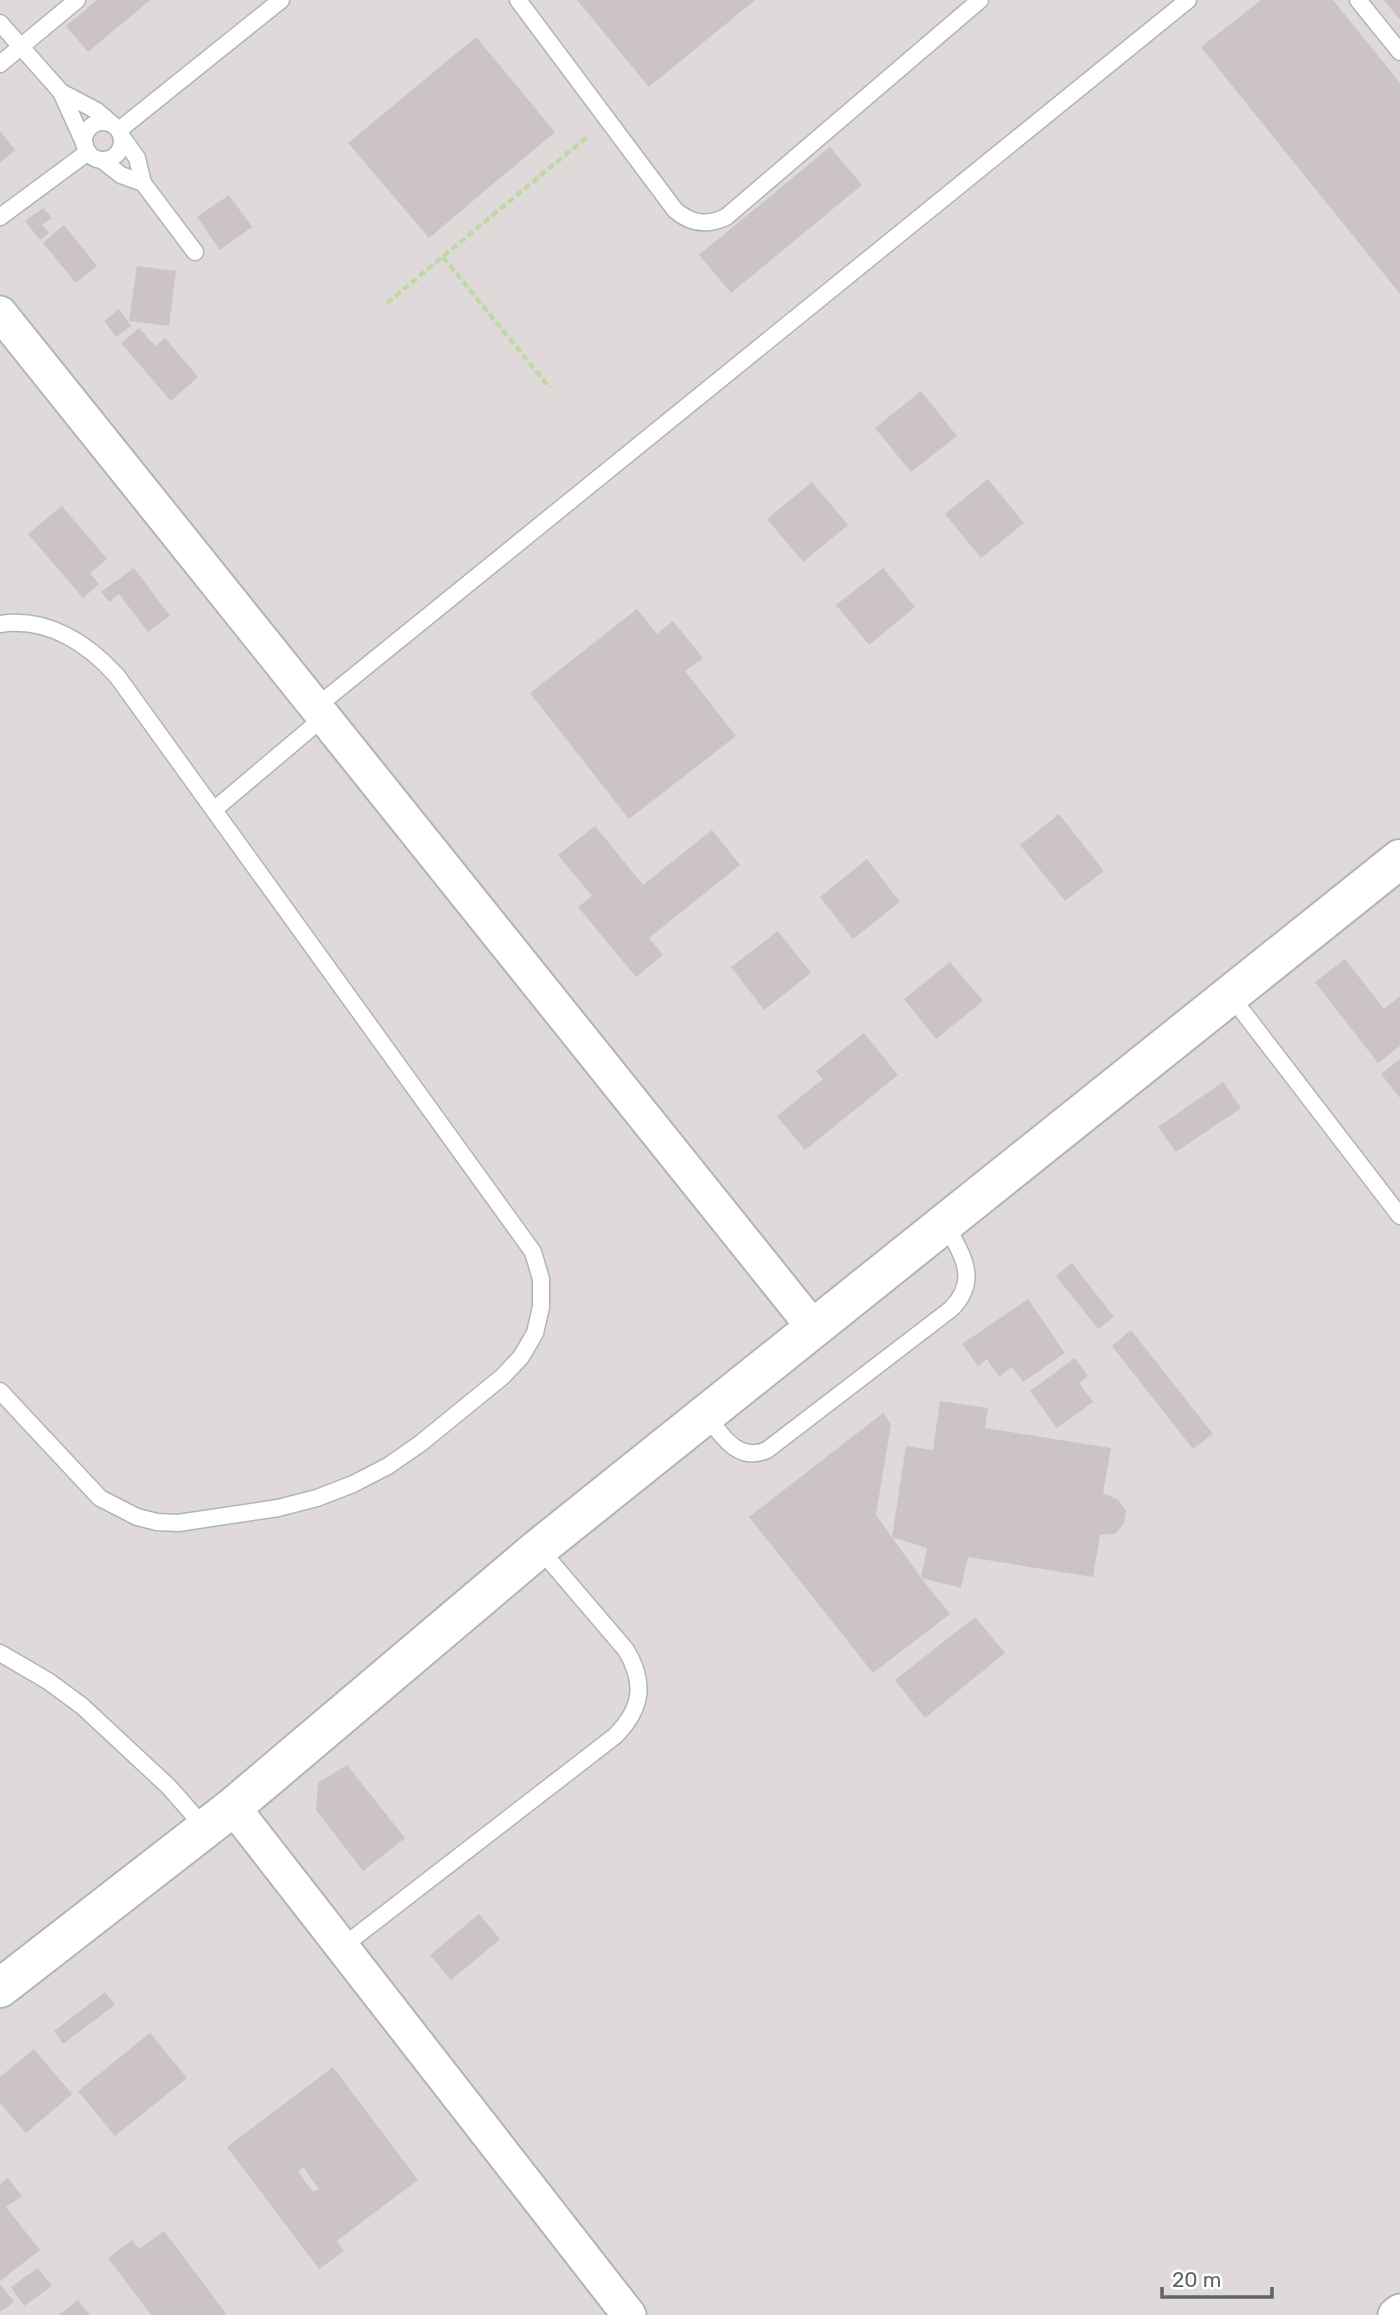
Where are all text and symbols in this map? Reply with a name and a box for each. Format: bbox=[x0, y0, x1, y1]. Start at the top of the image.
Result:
scale bar bbox=[1162, 2256, 1272, 2300]
text: 20 m bbox=[1172, 2267, 1221, 2292]

